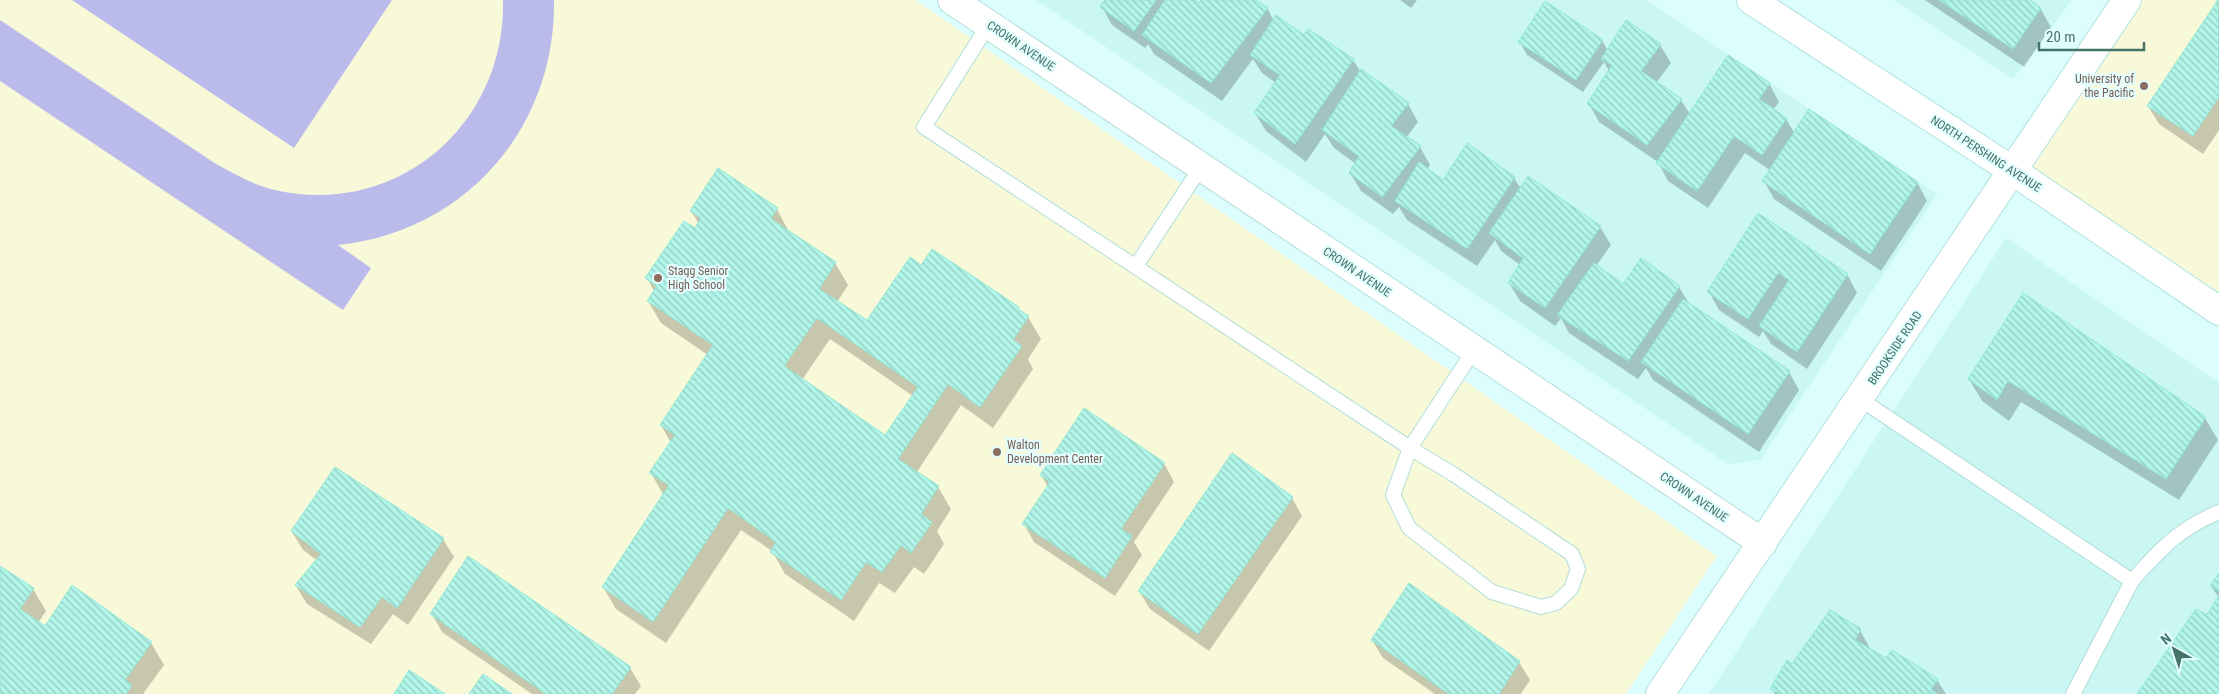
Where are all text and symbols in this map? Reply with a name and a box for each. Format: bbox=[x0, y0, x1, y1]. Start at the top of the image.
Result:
street label: CROWN AVENUE bbox=[984, 18, 1058, 74]
scale bar bbox=[2039, 20, 2144, 52]
text: 20 m bbox=[2046, 28, 2076, 46]
place label: University of the Pacific bbox=[2075, 72, 2134, 100]
marker: University of the Pacific bbox=[2138, 80, 2150, 92]
street label: NORTH PERSHING AVENUE bbox=[1928, 113, 2044, 195]
street label: CROWN AVENUE bbox=[1320, 244, 1394, 300]
place label: Stagg Senior High School bbox=[668, 264, 729, 292]
marker: Stagg Senior High School bbox=[652, 272, 664, 284]
street label: BROOKSIDE ROAD bbox=[1865, 308, 1925, 388]
place label: Walton Development Center bbox=[1007, 438, 1103, 466]
marker: Walton Development Center bbox=[991, 446, 1003, 458]
street label: CROWN AVENUE bbox=[1657, 469, 1731, 525]
north arrow bbox=[2149, 624, 2199, 674]
text: N bbox=[2157, 630, 2174, 648]

